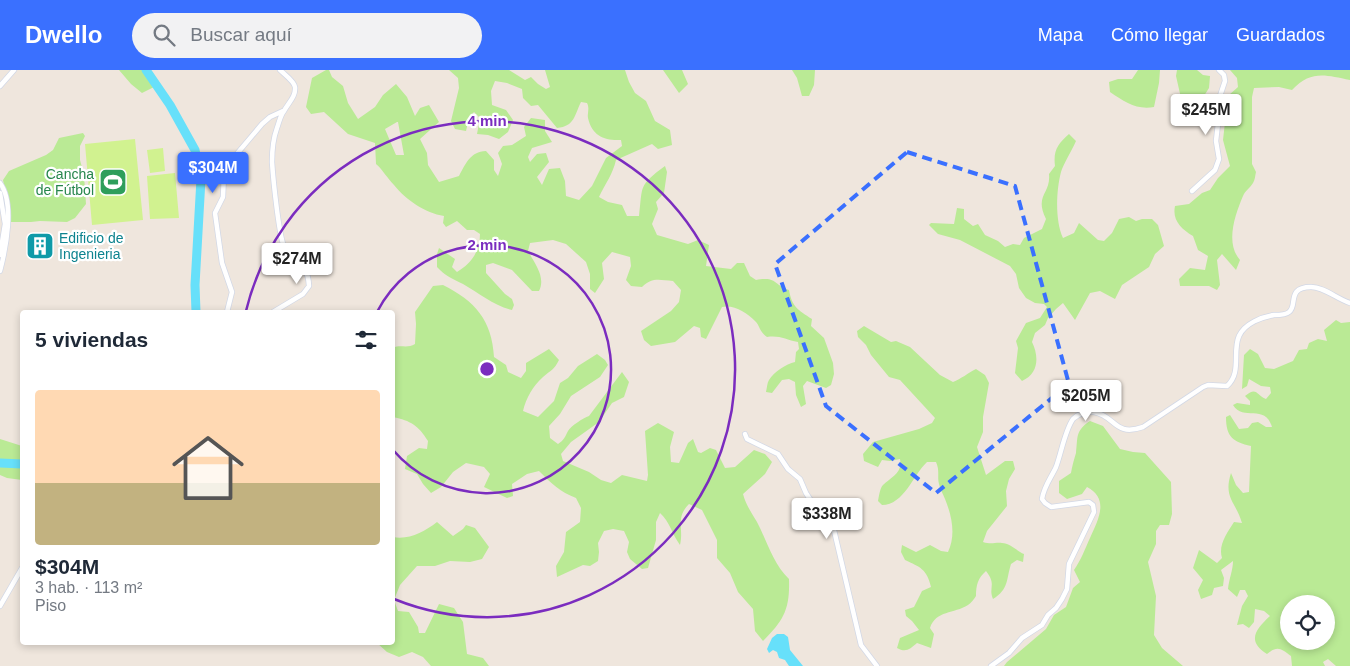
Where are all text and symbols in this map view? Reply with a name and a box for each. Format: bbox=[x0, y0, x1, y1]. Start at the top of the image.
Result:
search box bbox=[132, 13, 482, 58]
text: Dwello bbox=[25, 21, 102, 48]
icon: search bbox=[150, 21, 178, 49]
text: Buscar aquí bbox=[190, 24, 292, 45]
text: Mapa bbox=[1038, 25, 1083, 45]
text: Cómo llegar bbox=[1111, 25, 1208, 45]
text: Guardados bbox=[1236, 25, 1325, 45]
pin: $245M bbox=[1171, 93, 1241, 136]
text: $245M bbox=[1182, 101, 1230, 118]
text: 4 min bbox=[467, 112, 507, 129]
pin: $304M bbox=[178, 152, 248, 194]
text: $304M bbox=[189, 159, 237, 176]
place label: Cancha de Fútbol bbox=[36, 166, 94, 198]
sports icon: Cancha de Fútbol bbox=[98, 167, 128, 197]
place label: Edificio de Ingenieria bbox=[59, 230, 124, 262]
building icon: Edificio de Ingenieria bbox=[25, 231, 55, 261]
text: 2 min bbox=[467, 236, 507, 253]
pin: $274M bbox=[262, 242, 332, 285]
text: $274M bbox=[273, 250, 321, 267]
icon: filters bbox=[352, 326, 380, 354]
text: 5 viviendas bbox=[35, 328, 148, 351]
centre of rings bbox=[478, 360, 496, 378]
pin: $205M bbox=[1051, 380, 1121, 422]
text: $205M bbox=[1062, 387, 1110, 404]
icon: home bbox=[163, 423, 253, 513]
pin: $338M bbox=[792, 498, 862, 540]
text: $338M bbox=[803, 505, 851, 522]
text: $304M bbox=[35, 555, 99, 578]
text: 3 hab. · 113 m² bbox=[35, 579, 142, 596]
map controls bbox=[1280, 595, 1335, 650]
button: locate bbox=[1280, 595, 1335, 650]
text: Piso bbox=[35, 597, 66, 614]

